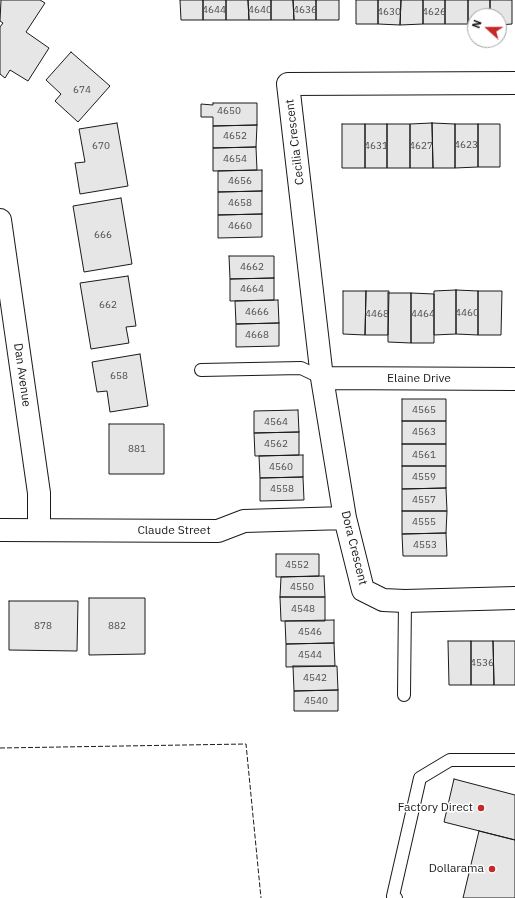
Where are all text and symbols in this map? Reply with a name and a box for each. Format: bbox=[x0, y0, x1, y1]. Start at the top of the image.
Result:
house number: 4644 bbox=[202, 4, 226, 16]
house number: 4640 bbox=[248, 4, 272, 16]
house number: 4636 bbox=[293, 4, 317, 16]
house number: 4630 bbox=[377, 6, 401, 18]
house number: 4626 bbox=[422, 6, 446, 18]
north arrow bbox=[467, 8, 507, 48]
text: N bbox=[469, 18, 485, 30]
house number: 674 bbox=[73, 84, 91, 96]
street label: Cecilia Crescent bbox=[283, 98, 307, 186]
house number: 4650 bbox=[217, 105, 241, 117]
house number: 4652 bbox=[223, 130, 247, 142]
house number: 4623 bbox=[454, 139, 478, 151]
house number: 670 bbox=[92, 140, 110, 152]
house number: 4631 bbox=[364, 140, 388, 152]
house number: 4627 bbox=[409, 140, 433, 152]
house number: 4654 bbox=[223, 153, 247, 165]
house number: 4656 bbox=[228, 175, 252, 187]
house number: 4658 bbox=[228, 197, 252, 209]
house number: 4660 bbox=[228, 220, 252, 232]
house number: 666 bbox=[94, 229, 112, 241]
house number: 4662 bbox=[240, 261, 264, 273]
house number: 4664 bbox=[240, 283, 264, 295]
house number: 662 bbox=[99, 299, 117, 311]
house number: 4666 bbox=[245, 306, 269, 318]
house number: 4460 bbox=[455, 307, 479, 319]
house number: 4468 bbox=[365, 308, 389, 320]
house number: 4464 bbox=[411, 308, 435, 320]
house number: 4668 bbox=[245, 329, 269, 341]
street label: Dan Avenue bbox=[10, 342, 34, 408]
house number: 658 bbox=[110, 370, 128, 382]
street label: Elaine Drive bbox=[387, 372, 451, 386]
house number: 4565 bbox=[412, 404, 436, 416]
house number: 4564 bbox=[264, 416, 288, 428]
house number: 4563 bbox=[412, 426, 436, 438]
house number: 4562 bbox=[264, 438, 288, 450]
house number: 881 bbox=[128, 443, 146, 455]
house number: 4561 bbox=[412, 449, 436, 461]
house number: 4560 bbox=[269, 461, 293, 473]
house number: 4559 bbox=[412, 471, 436, 483]
house number: 4558 bbox=[270, 483, 294, 495]
house number: 4557 bbox=[412, 494, 436, 506]
street label: Dora Crescent bbox=[338, 509, 370, 587]
house number: 4555 bbox=[412, 516, 436, 528]
street label: Claude Street bbox=[137, 524, 211, 538]
house number: 4553 bbox=[413, 539, 437, 551]
house number: 4552 bbox=[285, 559, 309, 571]
house number: 4550 bbox=[290, 581, 314, 593]
house number: 4548 bbox=[291, 603, 315, 615]
house number: 878 bbox=[34, 620, 52, 632]
house number: 882 bbox=[108, 620, 126, 632]
house number: 4546 bbox=[298, 626, 322, 638]
house number: 4544 bbox=[298, 649, 322, 661]
house number: 4536 bbox=[470, 657, 494, 669]
house number: 4542 bbox=[303, 672, 327, 684]
house number: 4540 bbox=[304, 695, 328, 707]
place label: Factory Direct bbox=[398, 801, 473, 815]
marker: Factory Direct bbox=[476, 803, 486, 813]
place label: Dollarama bbox=[429, 862, 484, 876]
marker: Dollarama bbox=[487, 864, 497, 874]

